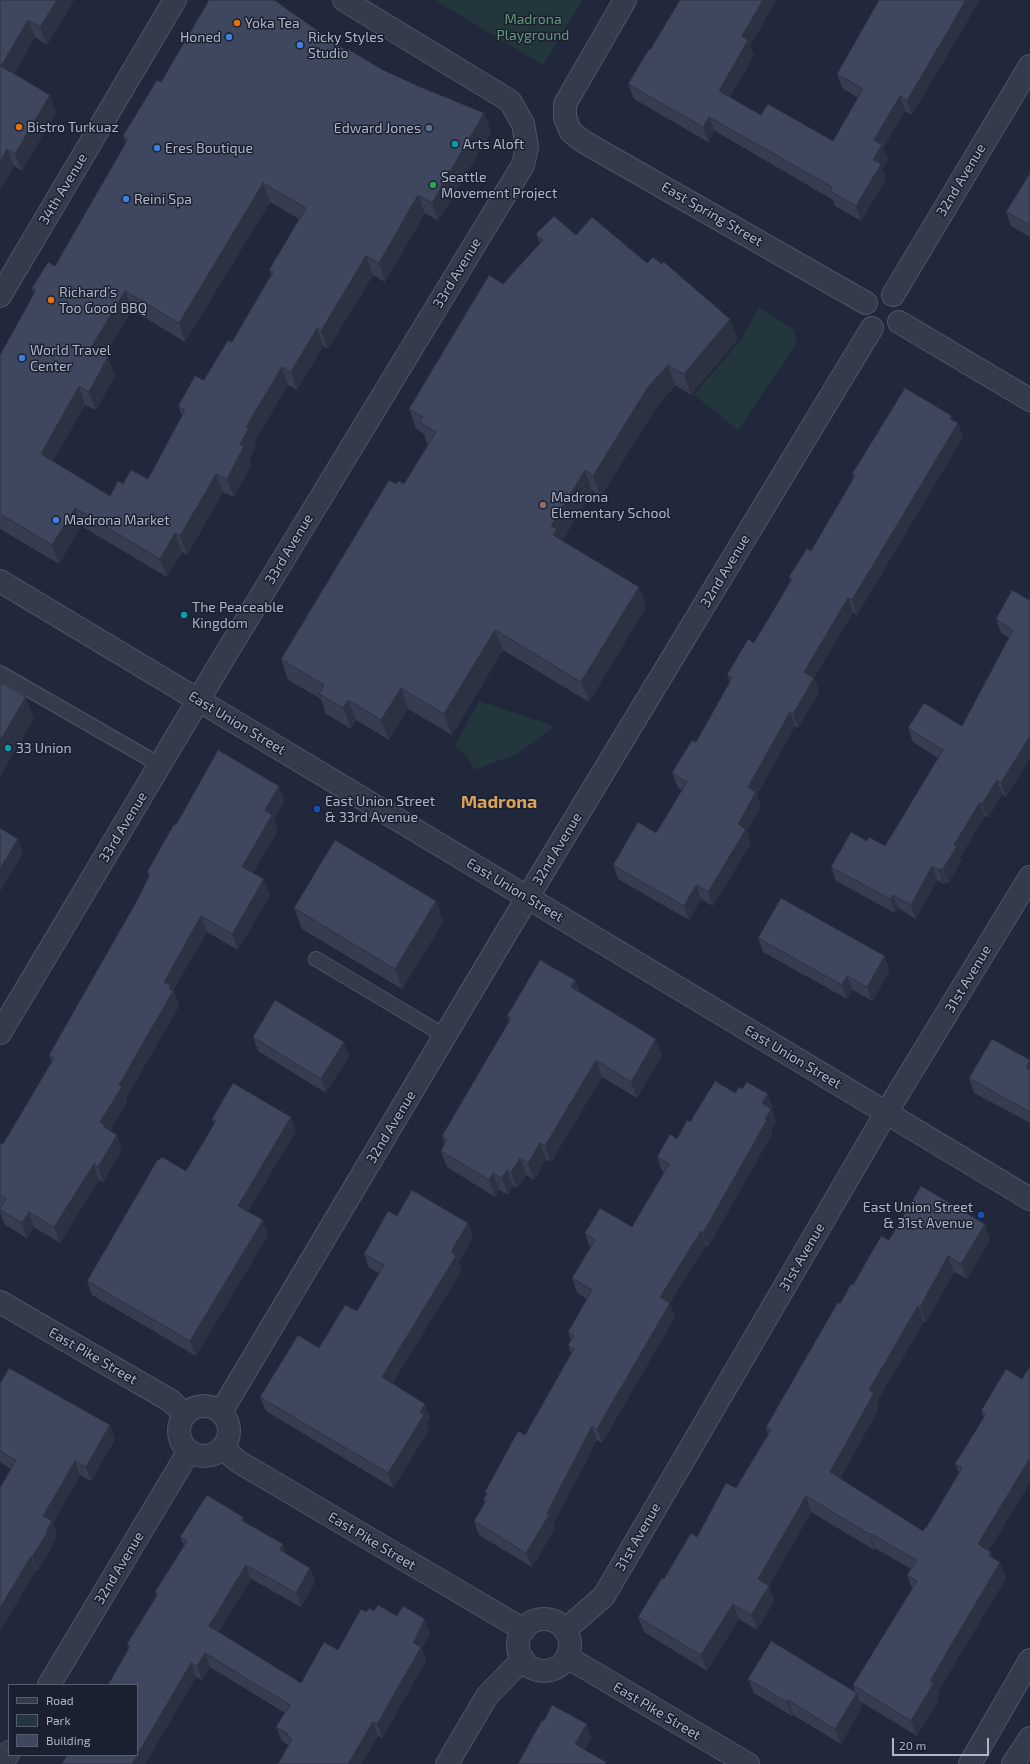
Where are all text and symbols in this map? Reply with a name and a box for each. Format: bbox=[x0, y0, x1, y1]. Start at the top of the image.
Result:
park label: Madrona Playground bbox=[497, 11, 569, 44]
place label: Yoka Tea bbox=[245, 15, 300, 31]
marker: Yoka Tea bbox=[232, 18, 242, 28]
place label: Honed bbox=[180, 29, 221, 45]
place label: Ricky Styles Studio bbox=[308, 29, 384, 62]
marker: Honed bbox=[224, 32, 234, 42]
marker: Ricky Styles Studio bbox=[295, 40, 305, 50]
place label: Bistro Turkuaz bbox=[27, 119, 119, 135]
place label: Edward Jones bbox=[334, 120, 421, 136]
marker: Bistro Turkuaz bbox=[14, 122, 24, 132]
marker: Edward Jones bbox=[424, 123, 434, 133]
place label: Arts Aloft bbox=[463, 136, 524, 152]
marker: Arts Aloft bbox=[450, 139, 460, 149]
place label: Eres Boutique bbox=[165, 140, 253, 156]
street label: 32nd Avenue bbox=[933, 141, 989, 219]
marker: Eres Boutique bbox=[152, 143, 162, 153]
street label: 34th Avenue bbox=[35, 150, 91, 228]
place label: Seattle Movement Project bbox=[441, 169, 557, 202]
street label: East Spring Street bbox=[658, 178, 766, 250]
marker: Seattle Movement Project bbox=[428, 180, 438, 190]
place label: Reini Spa bbox=[134, 191, 192, 207]
marker: Reini Spa bbox=[121, 194, 131, 204]
street label: 33rd Avenue bbox=[429, 235, 485, 311]
place label: Richard’s Too Good BBQ bbox=[59, 284, 147, 316]
marker: Richard’s Too Good BBQ bbox=[46, 295, 56, 305]
place label: World Travel Center bbox=[30, 342, 111, 374]
marker: World Travel Center bbox=[17, 353, 27, 363]
place label: Madrona Elementary School bbox=[551, 489, 670, 522]
marker: Madrona Elementary School bbox=[538, 500, 548, 510]
street label: 33rd Avenue bbox=[261, 511, 317, 587]
place label: Madrona Market bbox=[64, 512, 170, 528]
marker: Madrona Market bbox=[51, 515, 61, 525]
street label: 32nd Avenue bbox=[697, 532, 753, 610]
place label: The Peaceable Kingdom bbox=[192, 599, 284, 632]
marker: The Peaceable Kingdom bbox=[179, 610, 189, 620]
street label: East Union Street bbox=[185, 687, 289, 759]
place label: 33 Union bbox=[16, 740, 72, 756]
marker: 33 Union bbox=[3, 743, 13, 753]
street label: 33rd Avenue bbox=[95, 789, 151, 865]
district label: Madrona bbox=[461, 791, 537, 813]
place label: East Union Street & 33rd Avenue bbox=[325, 793, 435, 826]
marker: East Union Street & 33rd Avenue bbox=[312, 804, 322, 814]
street label: 32nd Avenue bbox=[529, 810, 585, 888]
street label: East Union Street bbox=[463, 854, 567, 926]
street label: 31st Avenue bbox=[941, 942, 995, 1016]
street label: East Union Street bbox=[741, 1021, 845, 1093]
street label: 32nd Avenue bbox=[363, 1088, 419, 1166]
place label: East Union Street & 31st Avenue bbox=[863, 1199, 973, 1232]
marker: East Union Street & 31st Avenue bbox=[976, 1210, 986, 1220]
street label: 31st Avenue bbox=[776, 1220, 828, 1294]
street label: East Pike Street bbox=[46, 1324, 140, 1388]
street label: 31st Avenue bbox=[612, 1500, 664, 1574]
street label: East Pike Street bbox=[325, 1508, 419, 1574]
street label: 32nd Avenue bbox=[91, 1529, 147, 1607]
street label: East Pike Street bbox=[610, 1678, 704, 1744]
legend bbox=[8, 1684, 138, 1756]
text: Road bbox=[46, 1693, 74, 1707]
text: Park bbox=[46, 1713, 71, 1727]
scale bar bbox=[894, 1730, 991, 1756]
text: Building bbox=[46, 1733, 90, 1747]
text: 20 m bbox=[899, 1738, 926, 1752]

